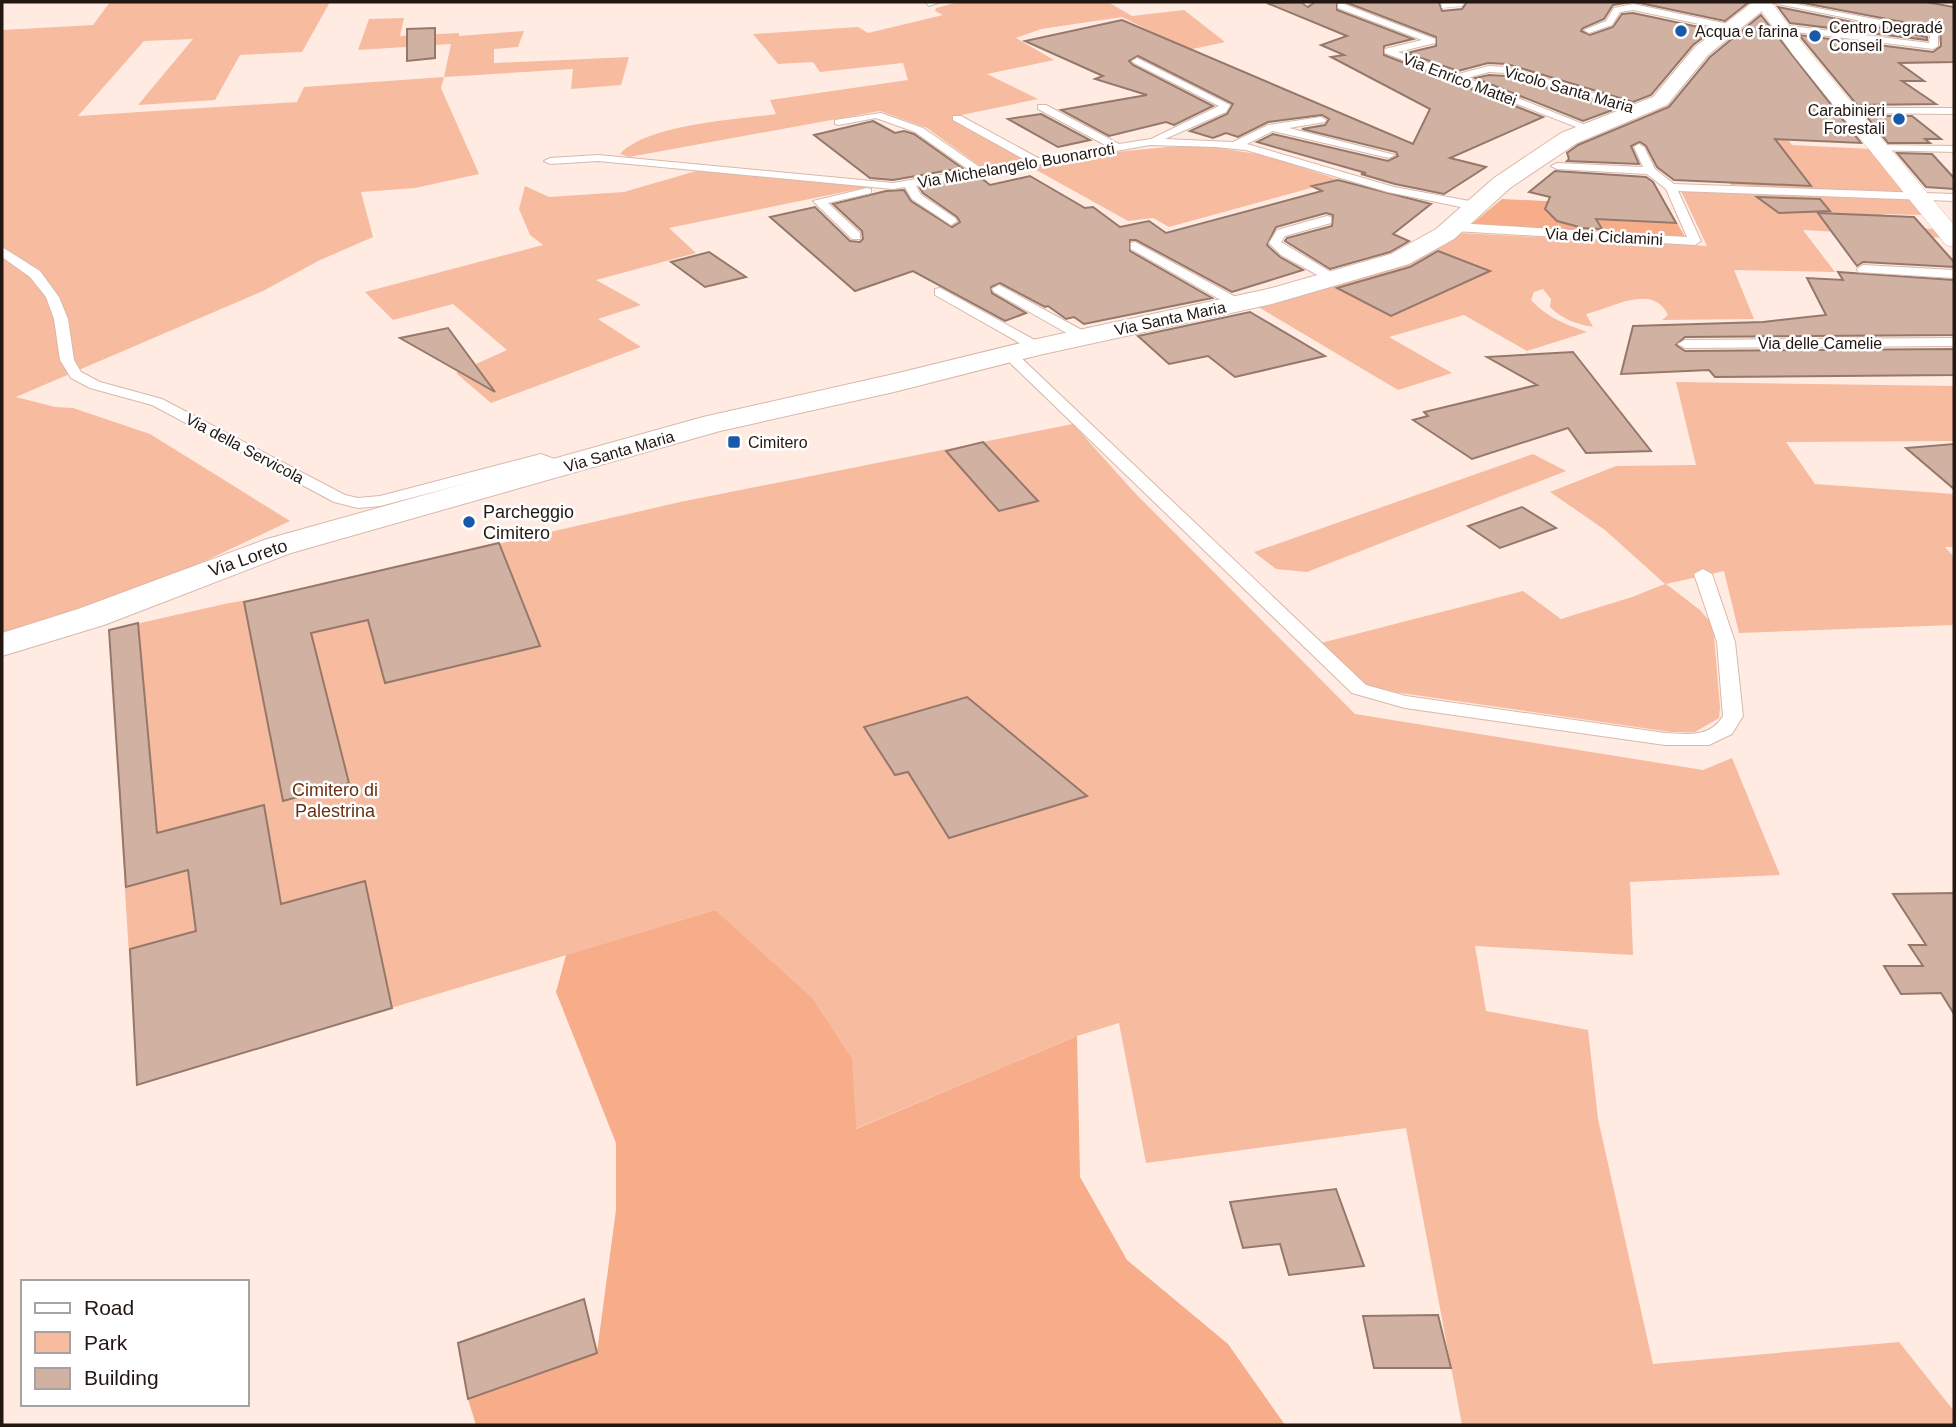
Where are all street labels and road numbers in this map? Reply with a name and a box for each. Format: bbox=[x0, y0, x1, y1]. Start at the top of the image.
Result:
street label: Via Enrico Mattei bbox=[1400, 50, 1519, 109]
street label: Vicolo Santa Maria bbox=[1502, 63, 1636, 116]
street label: Via Michelangelo Buonarroti bbox=[916, 140, 1116, 191]
street label: Via dei Ciclamini bbox=[1545, 225, 1663, 248]
street label: Via Santa Maria bbox=[1113, 298, 1228, 339]
street label: Via delle Camelie bbox=[1758, 335, 1882, 352]
street label: Via della Servicola bbox=[183, 410, 307, 487]
street label: Via Santa Maria bbox=[562, 428, 676, 475]
street label: Via Loreto bbox=[206, 535, 290, 581]

